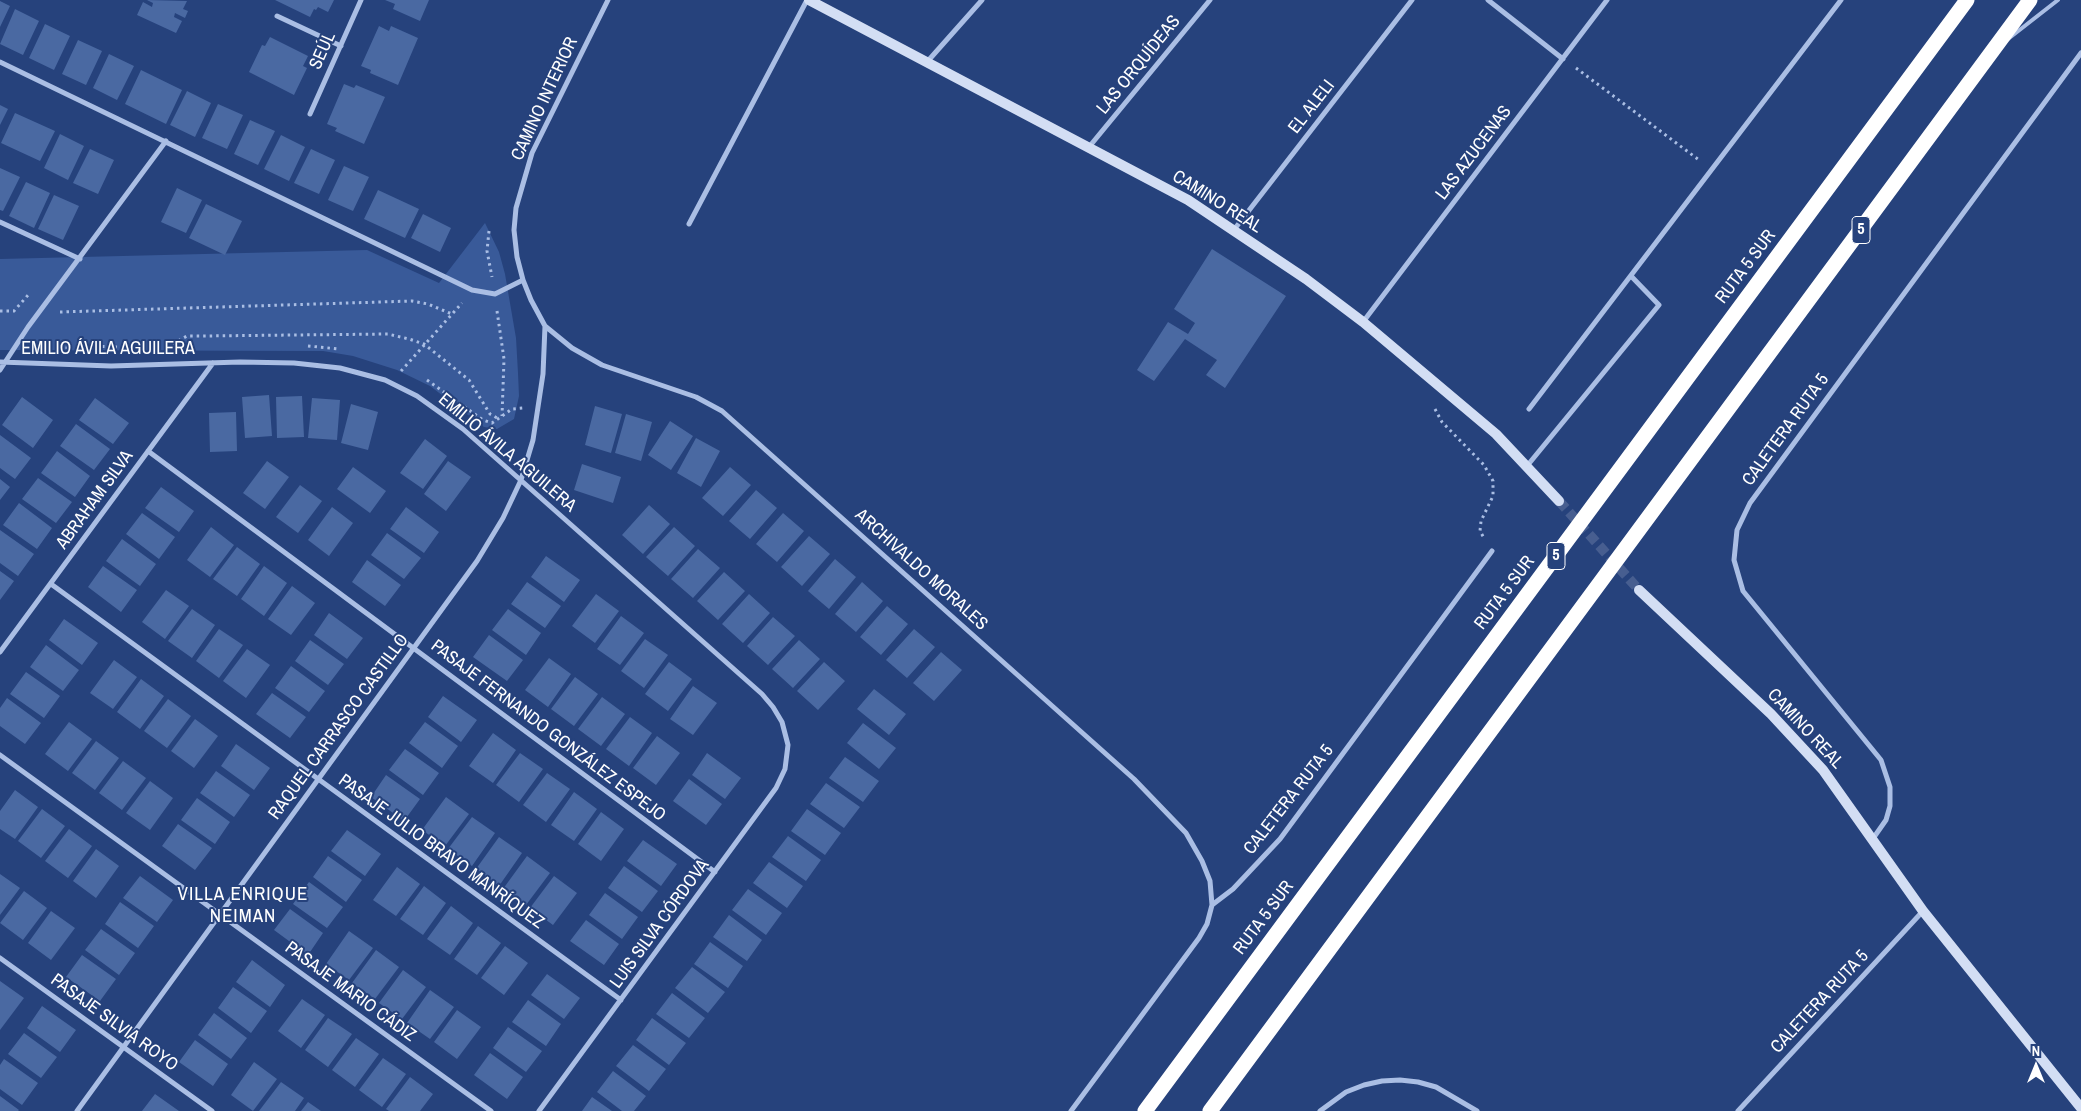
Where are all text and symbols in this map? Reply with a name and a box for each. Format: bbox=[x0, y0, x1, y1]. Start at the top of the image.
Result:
street label: LAS ORQUÍDEAS bbox=[1093, 11, 1185, 119]
street label: SEÚL bbox=[305, 29, 341, 73]
street label: CAMINO INTERIOR bbox=[507, 34, 583, 164]
street label: EL ALELI bbox=[1284, 76, 1340, 138]
street label: LAS AZUCENAS bbox=[1432, 102, 1516, 204]
street label: CAMINO REAL bbox=[1168, 166, 1266, 238]
road number: 5 bbox=[1852, 216, 1870, 244]
street label: RUTA 5 SUR bbox=[1711, 226, 1781, 308]
street label: EMILIO ÁVILA AGUILERA bbox=[21, 338, 195, 360]
street label: CALETERA RUTA 5 bbox=[1738, 370, 1834, 490]
street label: EMILIO ÁVILA AGUILERA bbox=[434, 389, 580, 517]
street label: ABRAHAM SILVA bbox=[52, 446, 138, 554]
street label: ARCHIVALDO MORALES bbox=[850, 505, 992, 635]
road number: 5 bbox=[1547, 542, 1565, 570]
street label: RUTA 5 SUR bbox=[1470, 552, 1540, 634]
street label: RAQUEL CARRASCO CASTILLO bbox=[264, 630, 414, 824]
street label: PASAJE FERNANDO GONZÁLEZ ESPEJO bbox=[426, 636, 670, 826]
street label: CAMINO REAL bbox=[1762, 684, 1848, 774]
street label: CALETERA RUTA 5 bbox=[1239, 741, 1339, 859]
street label: PASAJE JULIO BRAVO MANRÍQUEZ bbox=[334, 770, 548, 934]
street label: LUIS SILVA CÓRDOVA bbox=[606, 855, 714, 993]
street label: RUTA 5 SUR bbox=[1229, 877, 1299, 959]
district label: VILLA ENRIQUE NEIMAN bbox=[176, 884, 310, 928]
street label: PASAJE MARIO CÁDIZ bbox=[280, 937, 420, 1047]
street label: CALETERA RUTA 5 bbox=[1767, 946, 1873, 1058]
street label: PASAJE SILVIA ROYO bbox=[46, 970, 182, 1076]
north arrow bbox=[2011, 1041, 2061, 1091]
text: N bbox=[2032, 1042, 2040, 1060]

